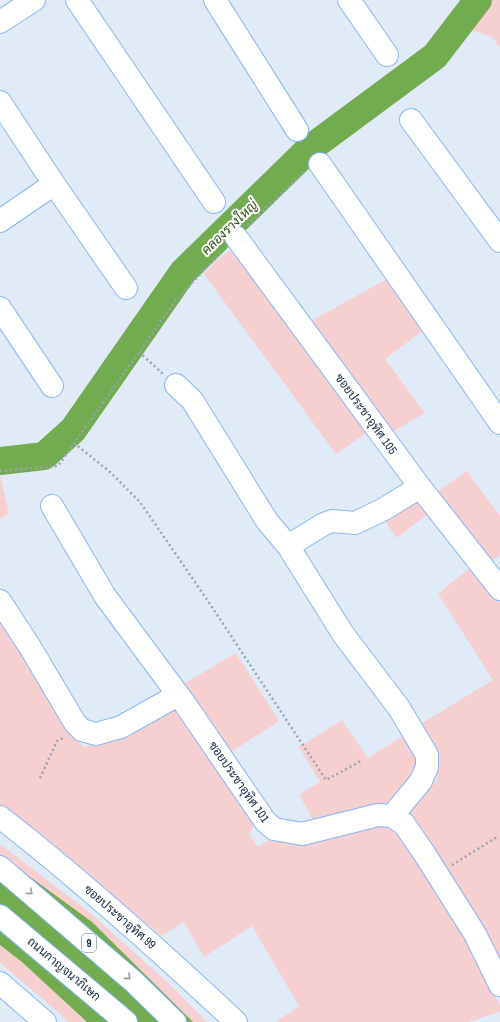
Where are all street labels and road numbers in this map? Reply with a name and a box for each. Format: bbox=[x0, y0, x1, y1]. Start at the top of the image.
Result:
street label: ซอยประชาอุทิศ 105 bbox=[331, 371, 401, 458]
street label: ซอยประชาอุทิศ 101 bbox=[204, 738, 273, 827]
street label: ซอยประชาอุทิศ 99 bbox=[81, 882, 159, 952]
street label: ถนนกาญจนาภิเษก bbox=[24, 934, 104, 1005]
road number: 9 bbox=[82, 934, 96, 952]

